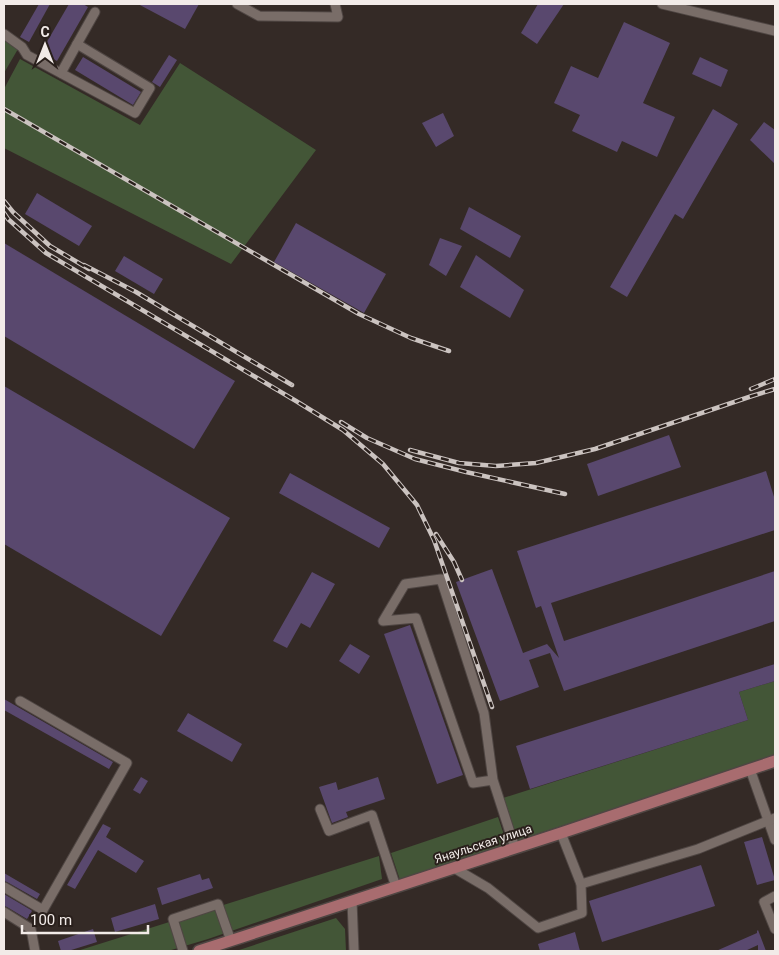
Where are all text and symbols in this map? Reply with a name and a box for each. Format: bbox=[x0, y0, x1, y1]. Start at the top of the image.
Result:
north arrow bbox=[20, 20, 70, 70]
text: С bbox=[40, 24, 50, 40]
street label: Янаульская улица bbox=[432, 822, 534, 866]
scale bar bbox=[22, 902, 149, 934]
text: 100 m bbox=[30, 911, 72, 929]

